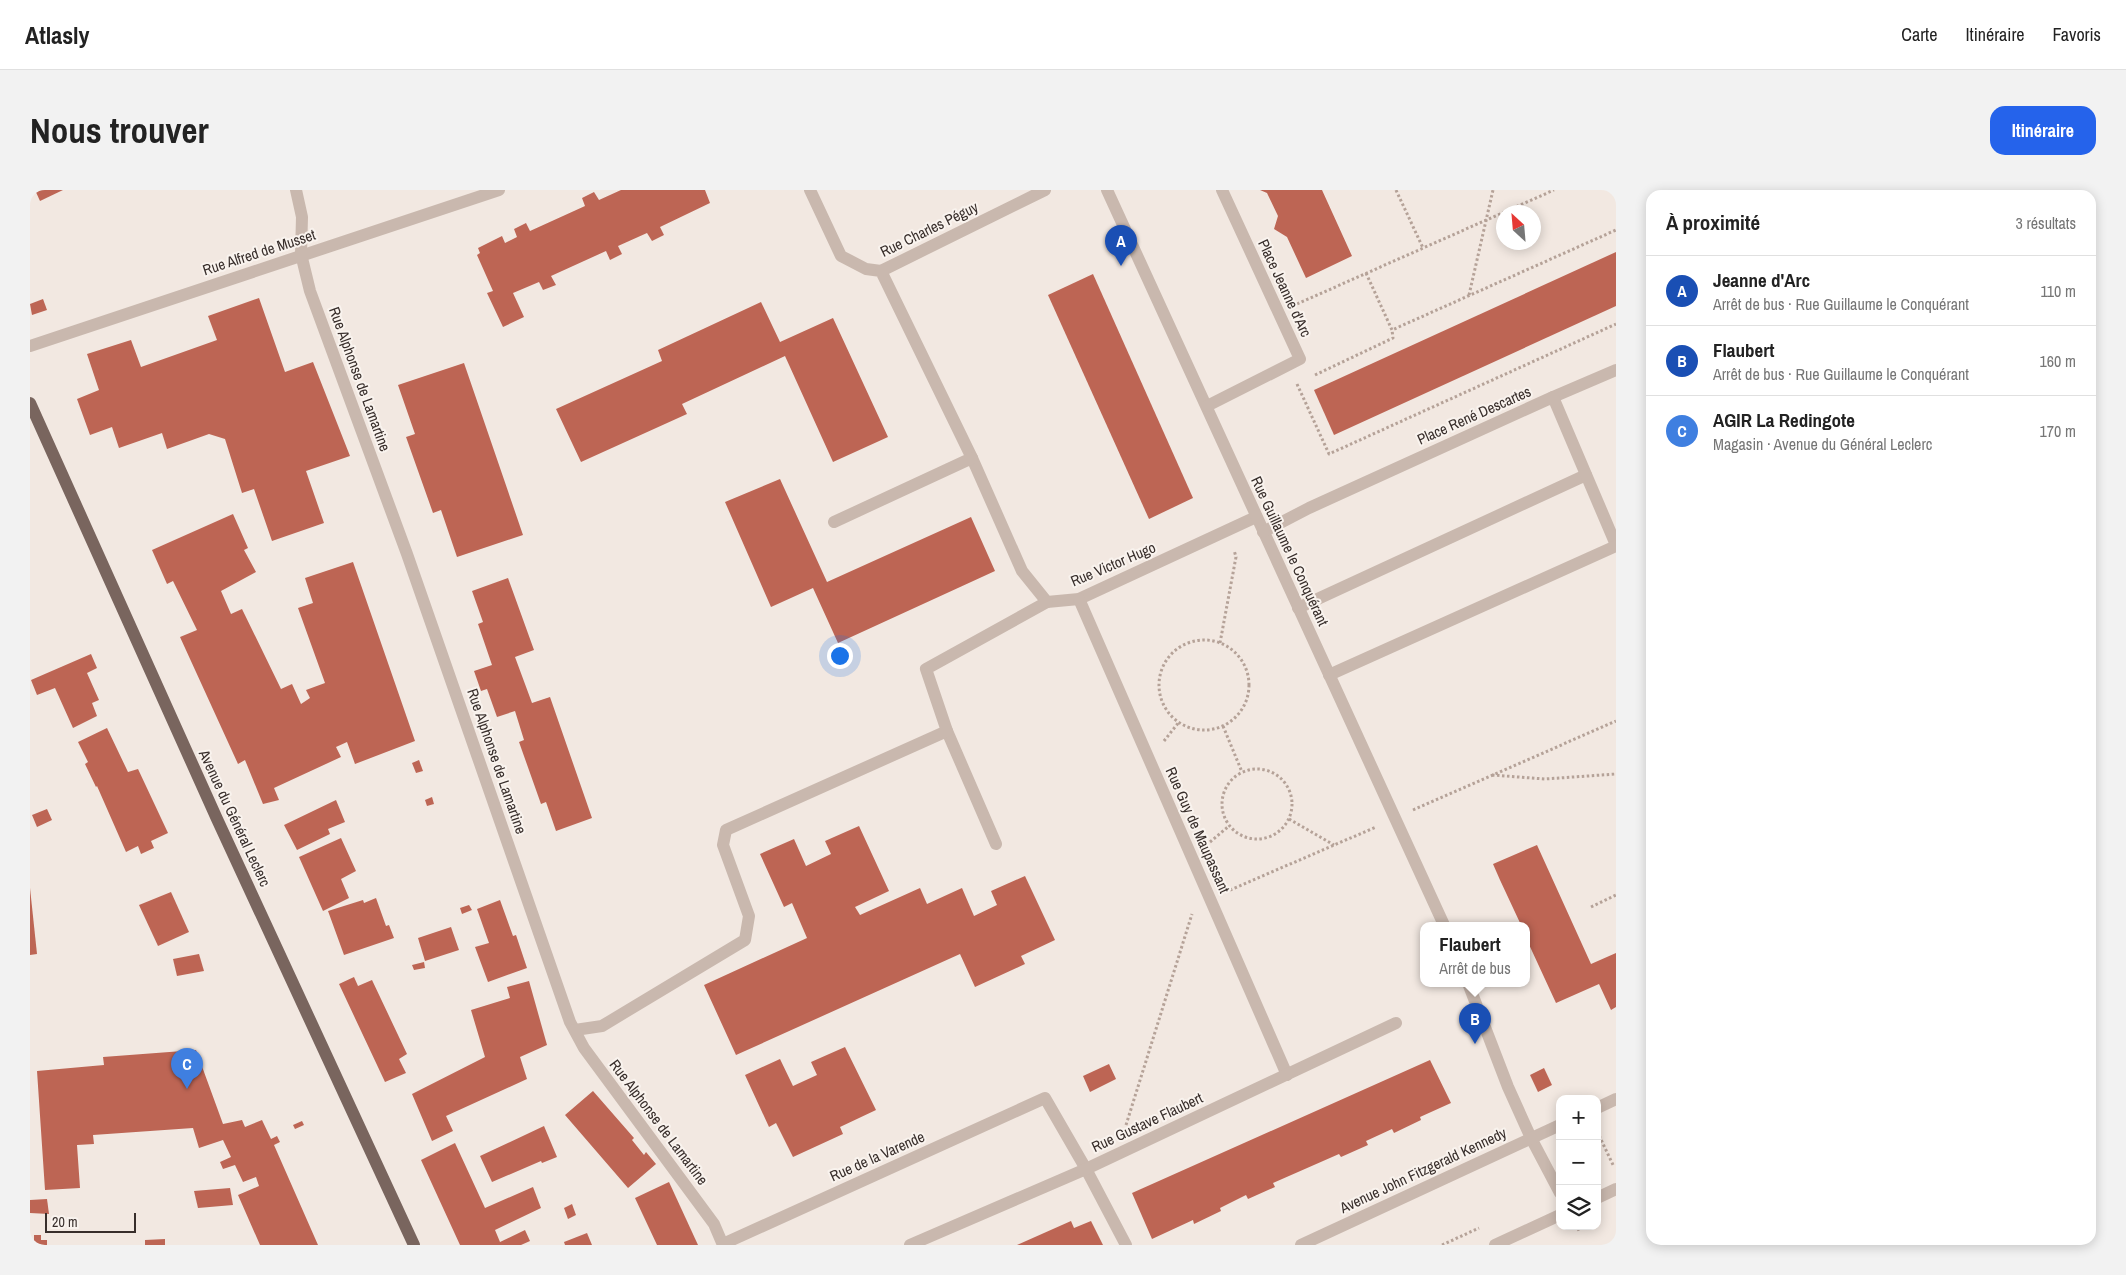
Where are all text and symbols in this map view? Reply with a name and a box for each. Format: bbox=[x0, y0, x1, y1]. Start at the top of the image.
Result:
text: Atlasly bbox=[25, 19, 90, 51]
text: Carte bbox=[1901, 22, 1937, 47]
text: Itinéraire bbox=[1965, 22, 2025, 47]
text: Favoris bbox=[2053, 22, 2101, 47]
button: Itinéraire bbox=[1990, 106, 2096, 155]
text: Nous trouver bbox=[30, 107, 209, 154]
street label: Rue Charles Péguy bbox=[876, 196, 982, 262]
north arrow bbox=[1496, 205, 1541, 250]
text: À proximité bbox=[1666, 208, 1760, 237]
text: 3 résultats bbox=[2015, 212, 2076, 234]
street label: Rue Alfred de Musset bbox=[200, 224, 319, 280]
pin: A bbox=[1105, 225, 1137, 266]
street label: Place Jeanne d'Arc bbox=[1253, 236, 1317, 340]
text: Jeanne d'Arc bbox=[1713, 267, 1810, 293]
text: A bbox=[1677, 280, 1687, 302]
text: 110 m bbox=[2040, 280, 2076, 302]
text: Arrêt de bus · Rue Guillaume le Conquérant bbox=[1713, 293, 1969, 315]
street label: Rue Alphonse de Lamartine bbox=[324, 304, 396, 454]
text: Flaubert bbox=[1713, 337, 1774, 363]
text: B bbox=[1677, 350, 1687, 372]
text: 160 m bbox=[2040, 350, 2076, 372]
text: Arrêt de bus · Rue Guillaume le Conquérant bbox=[1713, 363, 1969, 385]
street label: Place René Descartes bbox=[1414, 381, 1534, 449]
text: AGIR La Redingote bbox=[1713, 407, 1855, 433]
text: C bbox=[1677, 420, 1687, 442]
text: 170 m bbox=[2040, 420, 2076, 442]
text: Magasin · Avenue du Général Leclerc bbox=[1713, 433, 1932, 455]
street label: Rue Guillaume le Conquérant bbox=[1246, 473, 1334, 630]
street label: Rue Victor Hugo bbox=[1067, 537, 1159, 591]
your location bbox=[827, 643, 853, 669]
street label: Rue Alphonse de Lamartine bbox=[462, 685, 532, 837]
street label: Avenue du Général Leclerc bbox=[194, 745, 276, 890]
street label: Rue Guy de Maupassant bbox=[1161, 764, 1235, 897]
popup bbox=[1420, 922, 1530, 987]
text: Flaubert bbox=[1439, 931, 1501, 957]
text: Arrêt de bus bbox=[1439, 957, 1511, 979]
pin: B bbox=[1459, 1003, 1491, 1044]
pin: C bbox=[171, 1048, 203, 1089]
street label: Rue Alphonse de Lamartine bbox=[605, 1055, 713, 1189]
street label: Rue Gustave Flaubert bbox=[1088, 1087, 1206, 1157]
map controls bbox=[1556, 1095, 1601, 1230]
button: + bbox=[1556, 1095, 1601, 1140]
street label: Avenue John Fitzgerald Kennedy bbox=[1335, 1122, 1511, 1218]
street label: Rue de la Varende bbox=[826, 1126, 928, 1186]
button: − bbox=[1556, 1140, 1601, 1185]
button: layers bbox=[1556, 1185, 1601, 1230]
scale bar bbox=[45, 1210, 136, 1233]
text: 20 m bbox=[52, 1213, 78, 1231]

